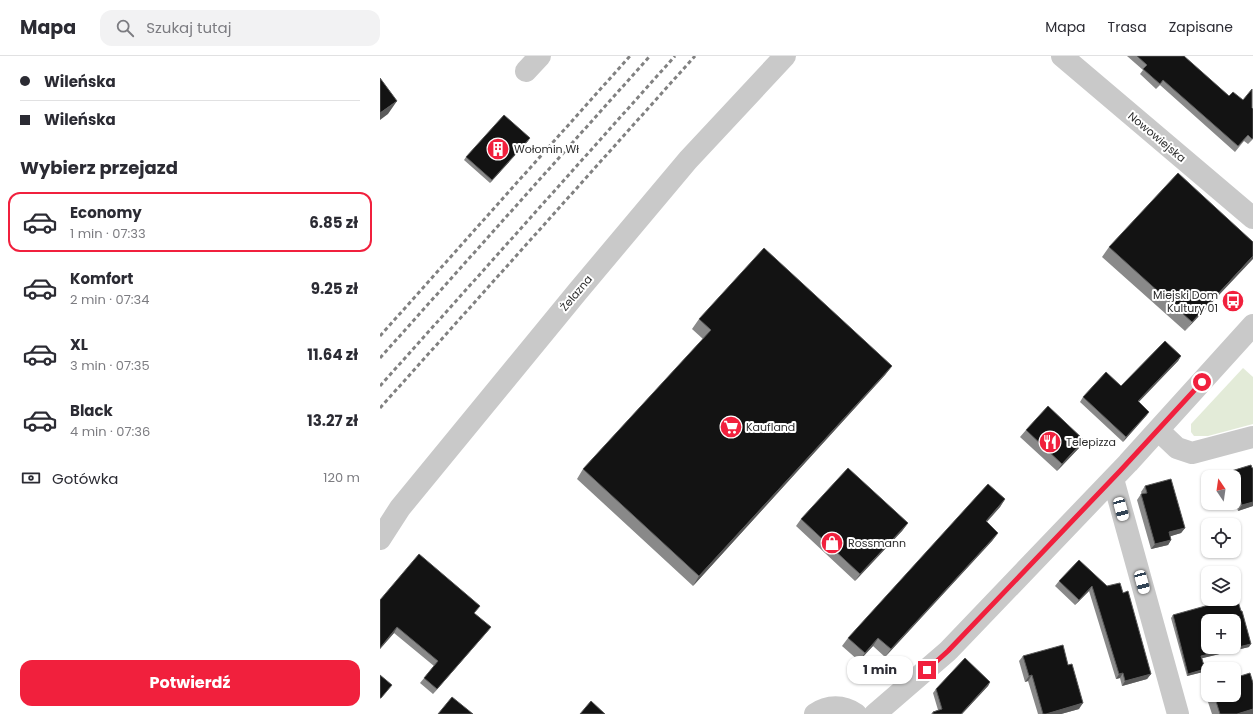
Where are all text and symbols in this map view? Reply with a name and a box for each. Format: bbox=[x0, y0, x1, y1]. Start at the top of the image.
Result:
search box bbox=[100, 10, 380, 46]
text: Mapa bbox=[20, 14, 76, 41]
icon: search bbox=[114, 17, 136, 39]
text: Szukaj tutaj bbox=[146, 17, 231, 38]
text: Mapa bbox=[1045, 17, 1086, 37]
text: Trasa bbox=[1108, 17, 1147, 37]
text: Zapisane bbox=[1169, 17, 1233, 37]
text: Wileńska bbox=[44, 71, 116, 92]
street label: Nowowiejska bbox=[1125, 108, 1189, 166]
text: Wileńska bbox=[44, 109, 116, 130]
building icon: Wołomin Wł bbox=[485, 136, 511, 162]
place label: Wołomin Wł bbox=[514, 141, 579, 157]
text: Wybierz przejazd bbox=[20, 155, 178, 180]
text: Economy bbox=[70, 202, 142, 223]
icon: car bbox=[22, 204, 58, 240]
text: 6.85 zł bbox=[309, 212, 358, 233]
text: 1 min · 07:33 bbox=[70, 224, 146, 243]
text: Komfort bbox=[70, 268, 133, 289]
icon: car bbox=[22, 270, 58, 306]
street label: Żelazna bbox=[556, 272, 596, 314]
text: 9.25 zł bbox=[311, 278, 358, 299]
place label: Miejski Dom Kultury 01 bbox=[1153, 287, 1218, 316]
bus stop icon: Miejski Dom Kultury 01 bbox=[1220, 288, 1246, 314]
text: 2 min · 07:34 bbox=[70, 290, 149, 309]
text: XL bbox=[70, 334, 88, 355]
icon: car bbox=[22, 336, 58, 372]
text: 11.64 zł bbox=[307, 344, 358, 365]
text: 3 min · 07:35 bbox=[70, 356, 150, 375]
route start bbox=[1193, 373, 1211, 391]
text: Black bbox=[70, 400, 113, 421]
icon: car bbox=[22, 402, 58, 438]
text: 13.27 zł bbox=[307, 410, 358, 431]
supermarket icon: Kaufland bbox=[718, 414, 744, 440]
place label: Kaufland bbox=[746, 419, 795, 435]
text: 4 min · 07:36 bbox=[70, 422, 150, 441]
restaurant icon: Telepizza bbox=[1037, 429, 1063, 455]
place label: Telepizza bbox=[1066, 434, 1116, 450]
icon: cash bbox=[20, 467, 42, 489]
text: Gotówka bbox=[52, 468, 119, 489]
text: 120 m bbox=[323, 468, 360, 487]
north arrow bbox=[1201, 470, 1241, 510]
map controls bbox=[1201, 470, 1241, 702]
car bbox=[1112, 496, 1130, 522]
button: locate bbox=[1201, 518, 1241, 558]
shop icon: Rossmann bbox=[819, 530, 845, 556]
place label: Rossmann bbox=[848, 535, 906, 551]
button: layers bbox=[1201, 566, 1241, 606]
car bbox=[1133, 569, 1151, 595]
button: + bbox=[1201, 614, 1241, 654]
callout: 1 min bbox=[847, 656, 913, 684]
button: Potwierdź bbox=[20, 660, 360, 706]
text: 1 min bbox=[863, 660, 897, 679]
route end bbox=[918, 661, 936, 679]
button: − bbox=[1201, 662, 1241, 702]

